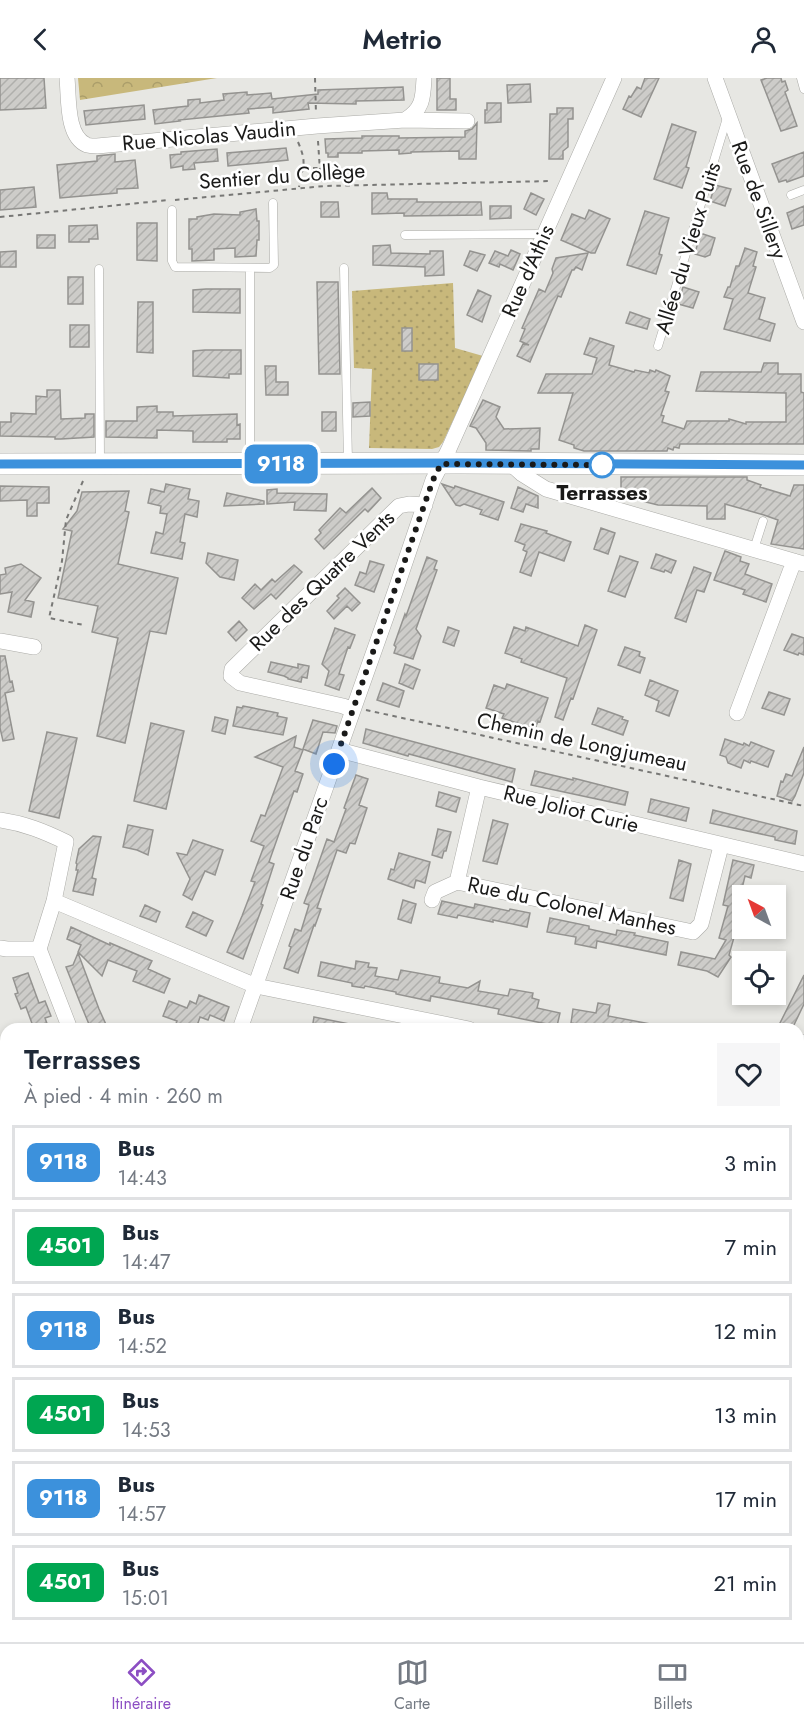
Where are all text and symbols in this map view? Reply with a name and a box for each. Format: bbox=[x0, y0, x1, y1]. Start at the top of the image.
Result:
text: Metrio bbox=[362, 20, 442, 59]
icon: back bbox=[24, 23, 57, 56]
icon: person bbox=[747, 23, 780, 56]
street label: Rue Nicolas Vaudin bbox=[121, 113, 297, 159]
street label: Rue de Sillery bbox=[724, 137, 794, 264]
street label: Sentier du Collège bbox=[198, 155, 366, 197]
street label: Allée du Vieux Puits bbox=[648, 158, 728, 338]
street label: Rue d'Athis bbox=[494, 220, 562, 322]
line badge: 9118 bbox=[239, 444, 323, 484]
text: 9118 bbox=[257, 449, 305, 479]
marker: Terrasses bbox=[589, 452, 615, 478]
place label: Terrasses bbox=[556, 478, 648, 508]
street label: Rue des Quatre Vents bbox=[243, 504, 401, 658]
street label: Chemin de Longjumeau bbox=[474, 705, 690, 779]
your location bbox=[319, 749, 349, 779]
street label: Rue Joliot Curie bbox=[500, 778, 642, 840]
street label: Rue du Parc bbox=[272, 792, 336, 904]
street label: Rue du Colonel Manhes bbox=[465, 869, 679, 943]
north arrow bbox=[732, 885, 786, 939]
map controls bbox=[732, 885, 786, 1005]
button: locate bbox=[732, 951, 786, 1005]
text: Terrasses bbox=[24, 1039, 140, 1080]
button: heart bbox=[717, 1043, 780, 1106]
text: À pied · 4 min · 260 m bbox=[24, 1082, 223, 1111]
text: Bus bbox=[118, 1132, 155, 1164]
text: 9118 bbox=[39, 1147, 88, 1177]
text: 3 min bbox=[724, 1147, 777, 1179]
text: 14:43 bbox=[118, 1164, 167, 1193]
text: Bus bbox=[122, 1216, 159, 1248]
text: 4501 bbox=[39, 1231, 92, 1261]
text: 7 min bbox=[724, 1231, 777, 1263]
text: 14:47 bbox=[122, 1248, 171, 1277]
text: Bus bbox=[118, 1300, 155, 1332]
text: 9118 bbox=[39, 1315, 88, 1345]
text: 12 min bbox=[714, 1315, 777, 1347]
text: 14:52 bbox=[118, 1332, 167, 1361]
text: Bus bbox=[122, 1384, 159, 1416]
text: 4501 bbox=[39, 1399, 92, 1429]
text: 13 min bbox=[714, 1399, 777, 1431]
text: 14:53 bbox=[122, 1416, 171, 1445]
text: Bus bbox=[118, 1468, 155, 1500]
text: 9118 bbox=[39, 1483, 88, 1513]
text: 17 min bbox=[715, 1483, 777, 1515]
text: 14:57 bbox=[118, 1500, 166, 1529]
text: Bus bbox=[122, 1552, 159, 1584]
text: 4501 bbox=[39, 1567, 92, 1597]
text: 21 min bbox=[714, 1567, 777, 1599]
text: 15:01 bbox=[122, 1584, 169, 1613]
tab: Itinéraire bbox=[112, 1656, 171, 1715]
tab: Carte bbox=[394, 1656, 430, 1715]
tab: Billets bbox=[653, 1656, 692, 1715]

